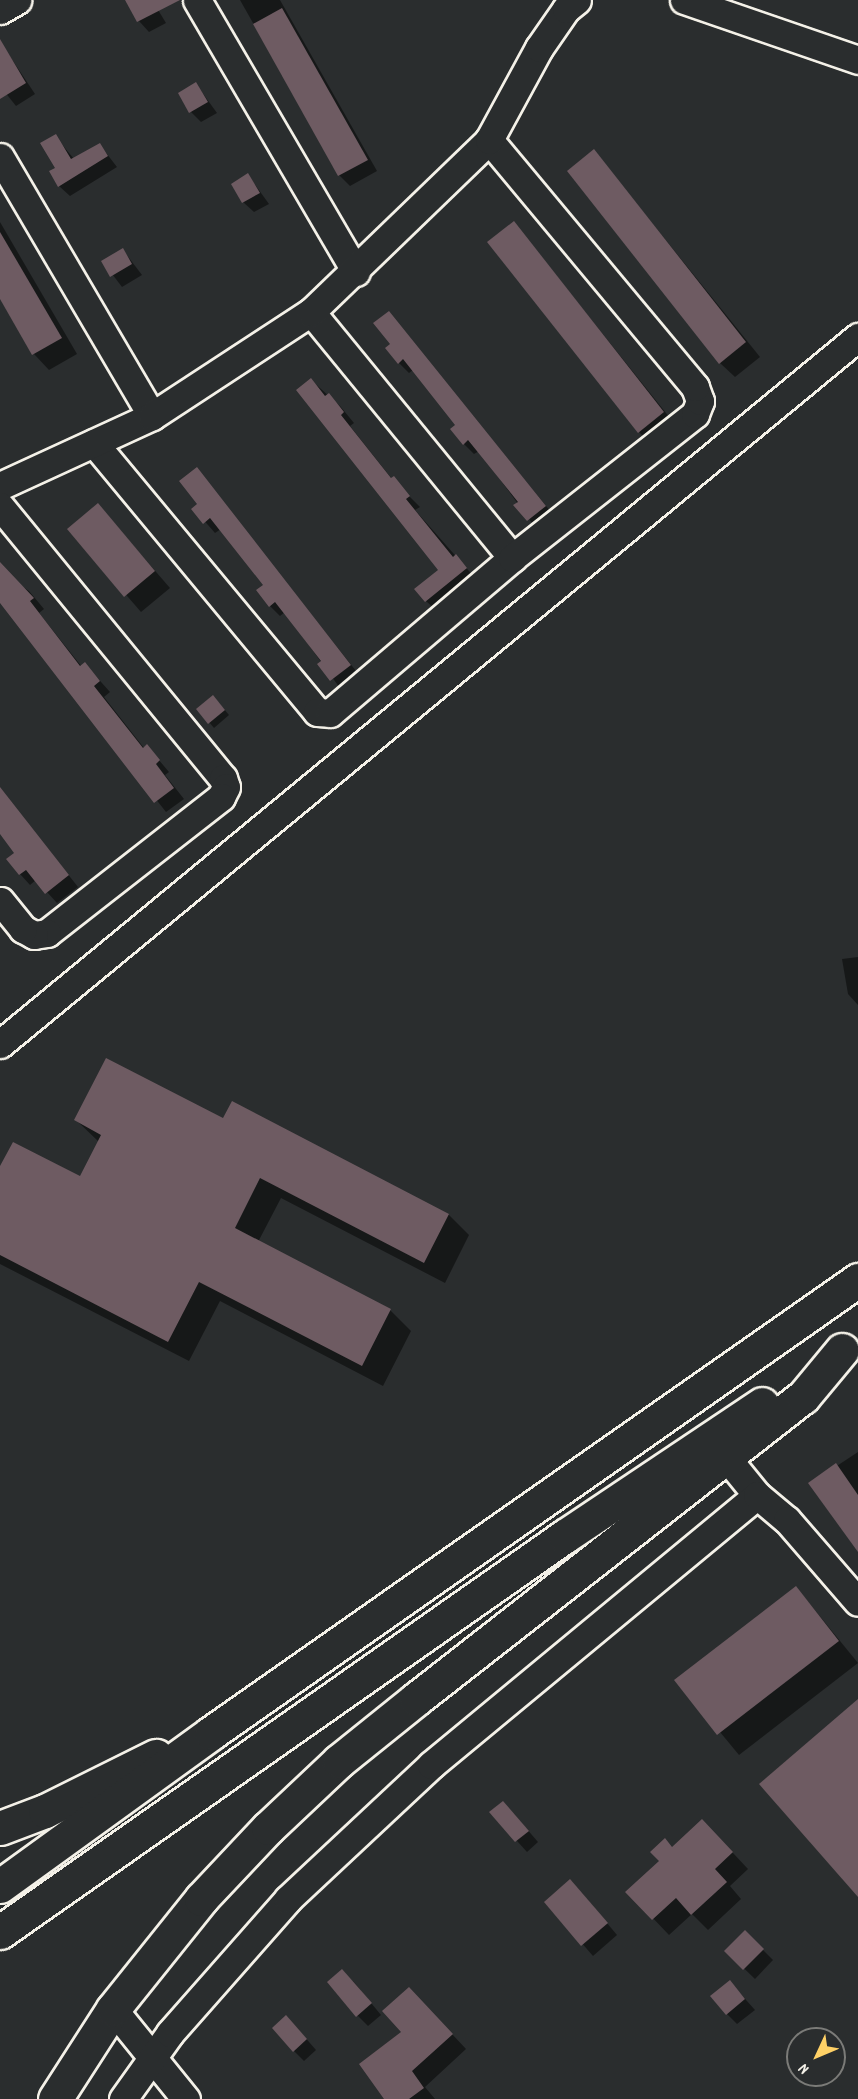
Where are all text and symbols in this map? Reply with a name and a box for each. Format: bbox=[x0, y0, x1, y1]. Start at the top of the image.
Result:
north arrow bbox=[786, 2027, 846, 2087]
text: N bbox=[793, 2058, 815, 2079]

